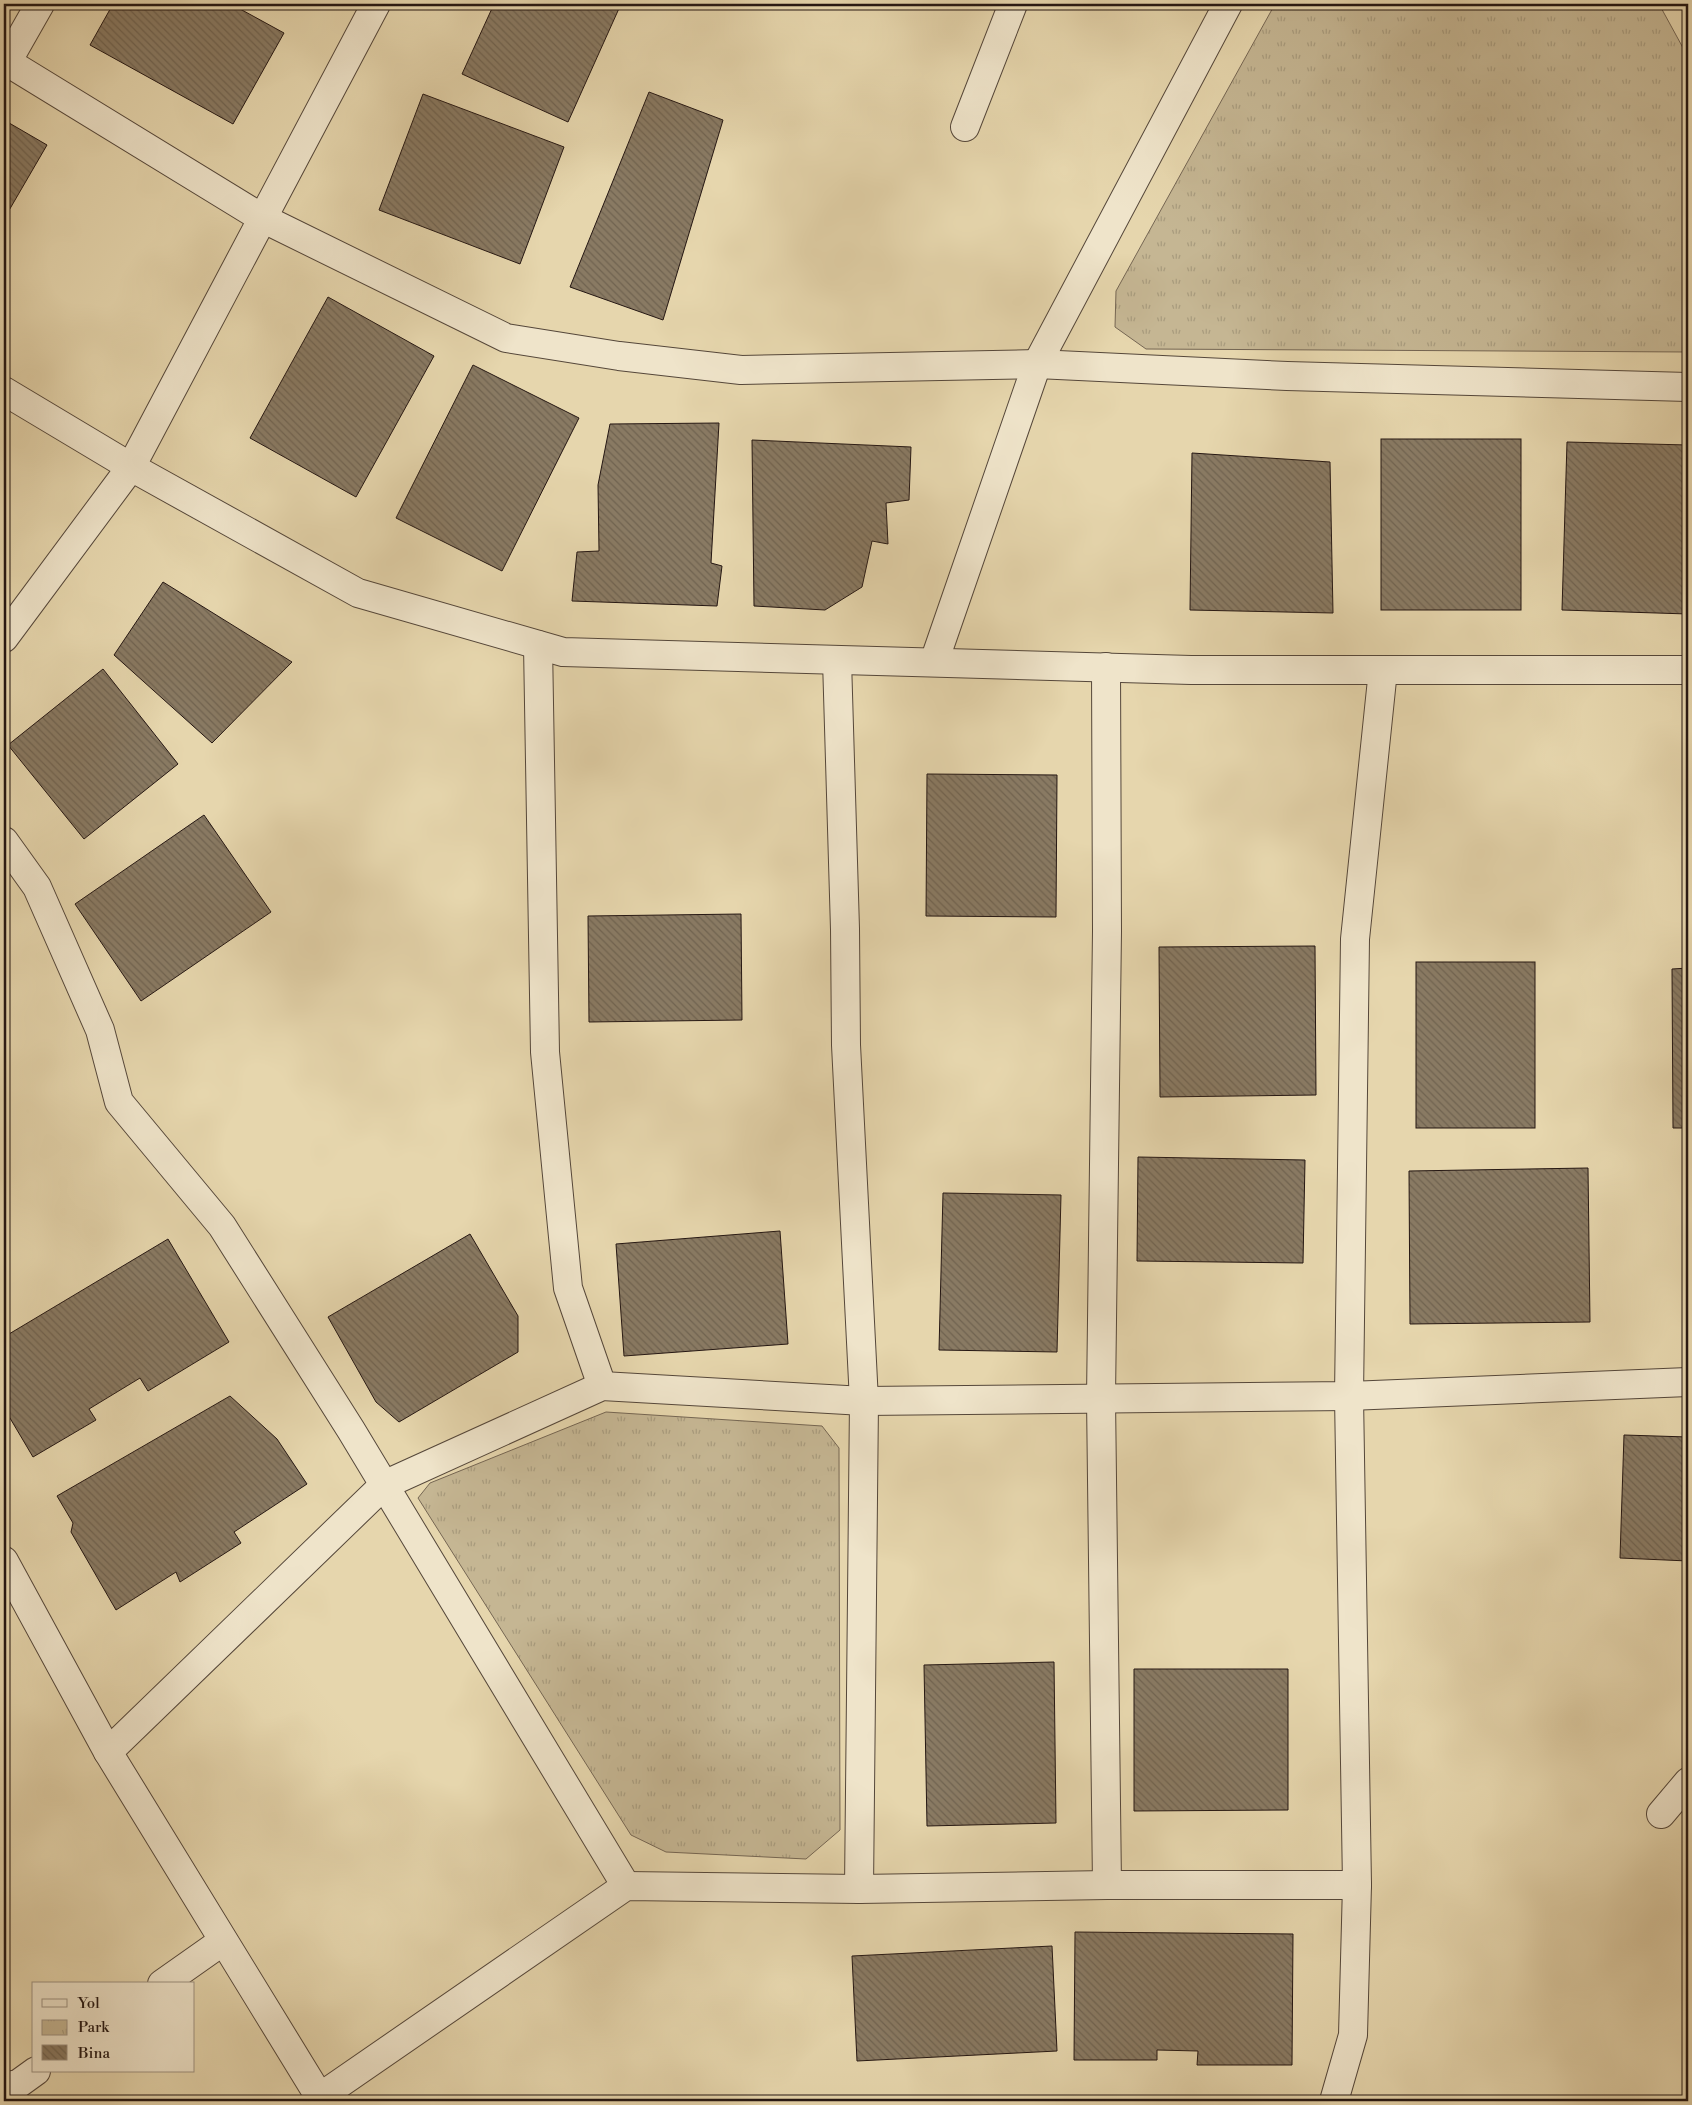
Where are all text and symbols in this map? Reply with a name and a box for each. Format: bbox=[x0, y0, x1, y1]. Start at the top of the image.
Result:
legend bbox=[32, 1982, 195, 2072]
text: Yol bbox=[77, 1994, 100, 2013]
text: Park bbox=[78, 2018, 110, 2037]
text: Bina bbox=[77, 2044, 110, 2063]

